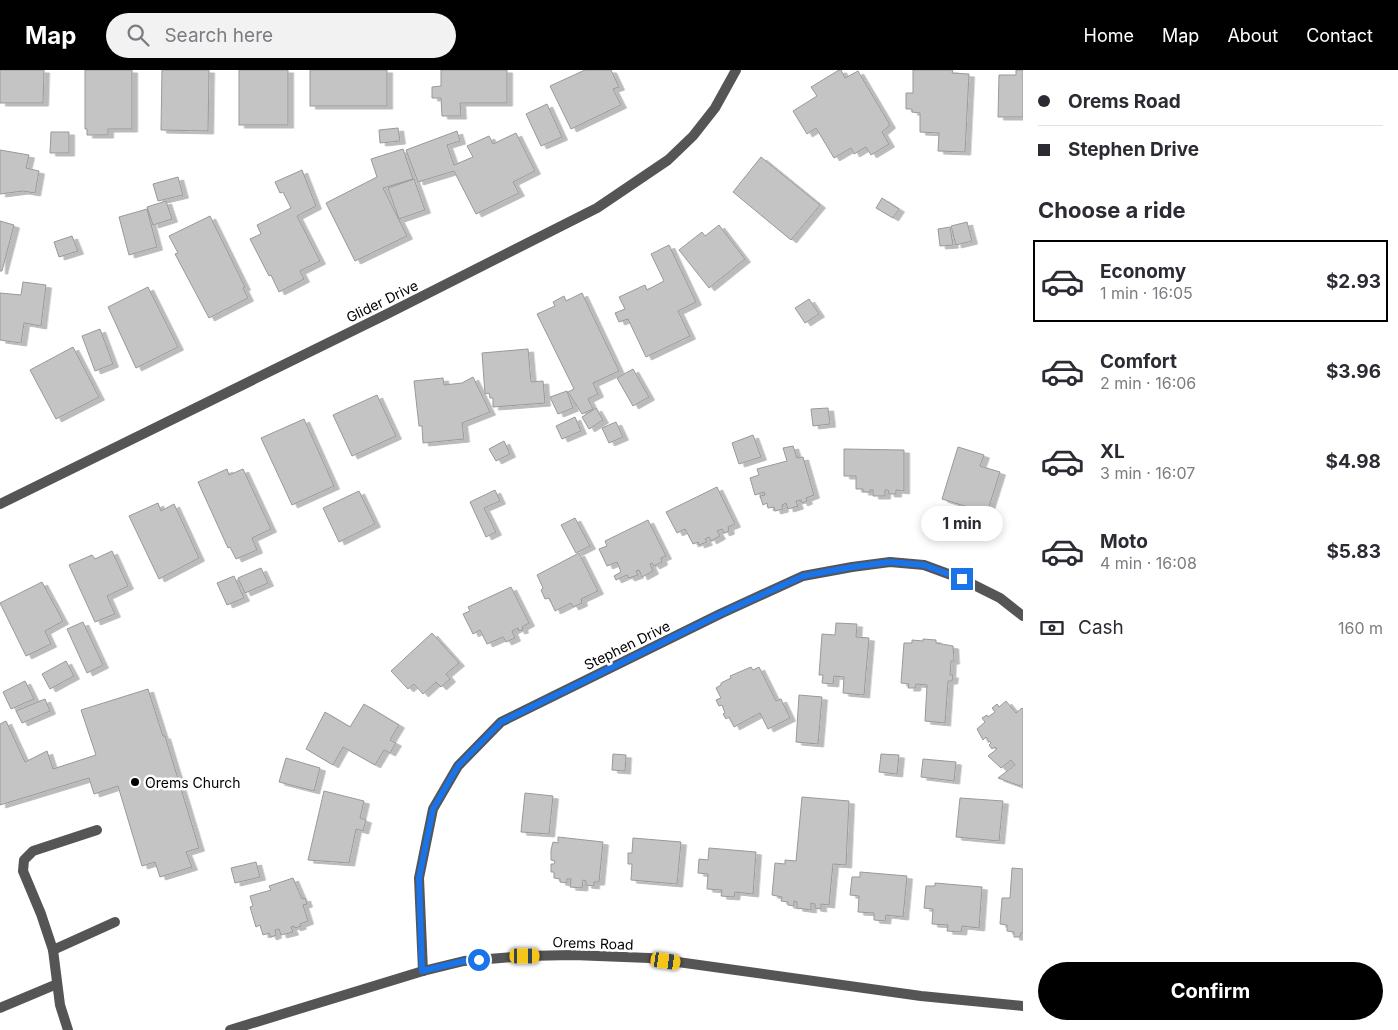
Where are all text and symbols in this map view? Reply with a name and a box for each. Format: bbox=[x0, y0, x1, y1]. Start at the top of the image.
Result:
search box bbox=[106, 13, 456, 58]
text: Map bbox=[25, 21, 76, 50]
icon: search bbox=[124, 21, 152, 49]
text: Search here bbox=[164, 24, 273, 47]
text: Home bbox=[1084, 25, 1134, 46]
text: Map bbox=[1162, 25, 1199, 46]
text: About bbox=[1227, 25, 1278, 46]
text: Contact bbox=[1306, 25, 1373, 46]
text: Orems Road bbox=[1068, 90, 1181, 113]
text: Stephen Drive bbox=[1068, 138, 1199, 161]
text: Choose a ride bbox=[1038, 197, 1186, 223]
icon: car bbox=[1040, 259, 1085, 304]
text: Economy bbox=[1100, 260, 1186, 283]
text: $2.93 bbox=[1326, 270, 1381, 293]
street label: Glider Drive bbox=[343, 276, 421, 326]
text: 1 min · 16:05 bbox=[1100, 283, 1193, 303]
icon: car bbox=[1040, 349, 1085, 394]
text: Comfort bbox=[1100, 350, 1177, 373]
text: $3.96 bbox=[1326, 360, 1381, 383]
text: 2 min · 16:06 bbox=[1100, 373, 1196, 393]
icon: car bbox=[1040, 439, 1085, 484]
text: XL bbox=[1100, 440, 1125, 463]
text: $4.98 bbox=[1326, 450, 1381, 473]
text: 3 min · 16:07 bbox=[1100, 463, 1195, 483]
callout: 1 min bbox=[921, 506, 1003, 542]
text: 1 min bbox=[942, 513, 982, 533]
icon: car bbox=[1040, 529, 1085, 574]
text: Moto bbox=[1100, 530, 1148, 553]
text: $5.83 bbox=[1326, 540, 1381, 563]
text: 4 min · 16:08 bbox=[1100, 553, 1197, 573]
route end bbox=[951, 568, 973, 590]
icon: cash bbox=[1038, 614, 1066, 642]
text: Cash bbox=[1078, 616, 1124, 639]
street label: Stephen Drive bbox=[581, 617, 673, 673]
text: 160 m bbox=[1338, 618, 1383, 638]
place label: Orems Church bbox=[145, 774, 241, 791]
marker: Orems Church bbox=[129, 776, 141, 788]
street label: Orems Road bbox=[552, 933, 634, 953]
route start bbox=[468, 949, 490, 971]
car bbox=[510, 949, 540, 964]
car bbox=[650, 951, 681, 971]
button: Confirm bbox=[1038, 962, 1383, 1020]

